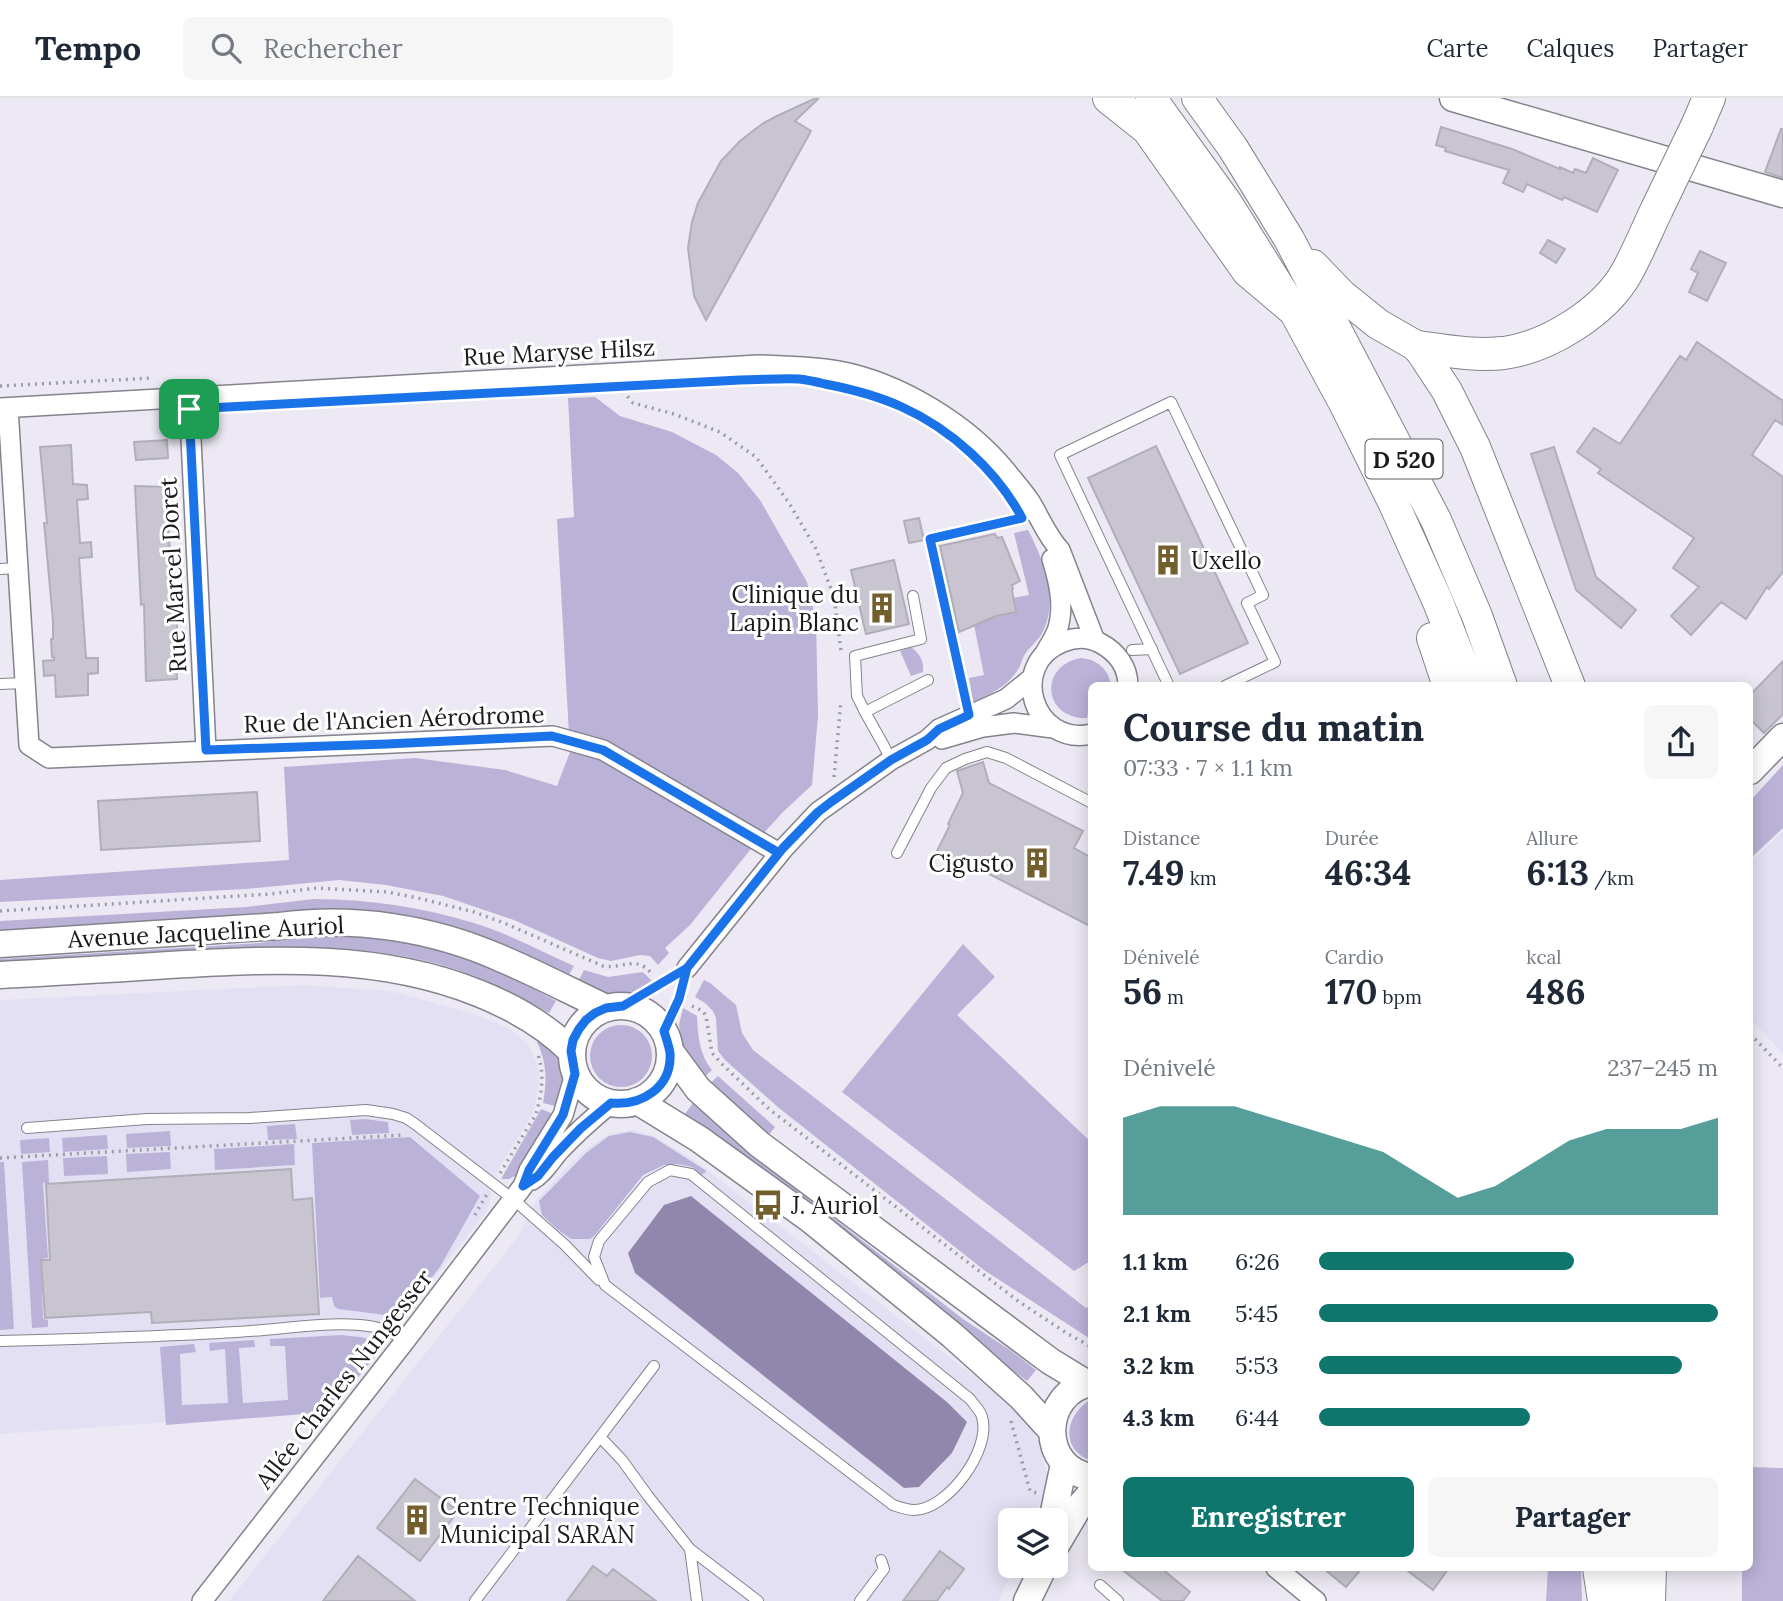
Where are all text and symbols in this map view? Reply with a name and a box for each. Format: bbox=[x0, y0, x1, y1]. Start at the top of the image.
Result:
search box bbox=[183, 17, 673, 80]
text: Tempo bbox=[35, 27, 141, 69]
icon: search bbox=[207, 29, 245, 67]
text: Rechercher bbox=[263, 32, 403, 65]
text: Carte bbox=[1426, 33, 1488, 64]
text: Calques bbox=[1526, 33, 1614, 64]
text: Partager bbox=[1652, 33, 1748, 64]
street label: Rue Maryse Hilsz bbox=[462, 331, 656, 373]
pin bbox=[159, 379, 219, 439]
icon: arrive bbox=[170, 390, 208, 428]
road number: D 520 bbox=[1366, 440, 1442, 478]
street label: Rue Marcel Doret bbox=[152, 476, 194, 674]
building icon: Uxello bbox=[1151, 543, 1185, 577]
place label: Uxello bbox=[1191, 545, 1262, 576]
place label: Clinique du Lapin Blanc bbox=[729, 579, 859, 638]
building icon: Clinique du Lapin Blanc bbox=[865, 591, 899, 625]
street label: Rue de l'Ancien Aérodrome bbox=[243, 698, 545, 740]
text: Course du matin bbox=[1123, 703, 1424, 751]
button: share bbox=[1644, 705, 1718, 779]
text: 07:33 · 7 × 1.1 km bbox=[1123, 753, 1293, 782]
text: Distance bbox=[1123, 826, 1200, 850]
text: Durée bbox=[1325, 826, 1379, 850]
text: Allure bbox=[1526, 826, 1578, 850]
building icon: Cigusto bbox=[1020, 846, 1054, 880]
place label: Cigusto bbox=[928, 848, 1014, 879]
text: 7.49 bbox=[1123, 850, 1185, 895]
text: 46:34 bbox=[1325, 850, 1411, 895]
text: 6:13 bbox=[1526, 850, 1589, 895]
text: km bbox=[1185, 866, 1217, 890]
text: /km bbox=[1589, 866, 1634, 890]
street label: Avenue Jacqueline Auriol bbox=[66, 909, 345, 955]
text: Dénivelé bbox=[1123, 945, 1200, 969]
text: Cardio bbox=[1325, 945, 1384, 969]
text: kcal bbox=[1526, 945, 1561, 969]
text: 56 bbox=[1123, 969, 1162, 1014]
text: 170 bbox=[1325, 969, 1378, 1014]
text: 486 bbox=[1526, 969, 1586, 1014]
text: m bbox=[1162, 985, 1184, 1009]
text: bpm bbox=[1378, 985, 1422, 1009]
text: Dénivelé bbox=[1123, 1053, 1216, 1082]
text: 237–245 m bbox=[1607, 1053, 1718, 1082]
bus stop icon: J. Auriol bbox=[751, 1188, 785, 1222]
place label: J. Auriol bbox=[790, 1190, 879, 1221]
text: 1.1 km bbox=[1123, 1247, 1188, 1276]
text: 6:26 bbox=[1235, 1247, 1280, 1276]
street label: Allée Charles Nungesser bbox=[248, 1263, 440, 1496]
text: 2.1 km bbox=[1123, 1299, 1191, 1328]
text: 5:45 bbox=[1235, 1299, 1278, 1328]
text: 3.2 km bbox=[1123, 1351, 1194, 1380]
text: 5:53 bbox=[1235, 1351, 1279, 1380]
text: 4.3 km bbox=[1123, 1403, 1195, 1432]
text: 6:44 bbox=[1235, 1403, 1279, 1432]
button: Enregistrer bbox=[1123, 1477, 1414, 1557]
button: Partager bbox=[1428, 1477, 1718, 1557]
place label: Centre Technique Municipal SARAN bbox=[440, 1491, 640, 1550]
building icon: Centre Technique Municipal SARAN bbox=[400, 1503, 434, 1537]
map controls bbox=[998, 1508, 1068, 1578]
button: layers bbox=[998, 1508, 1068, 1578]

